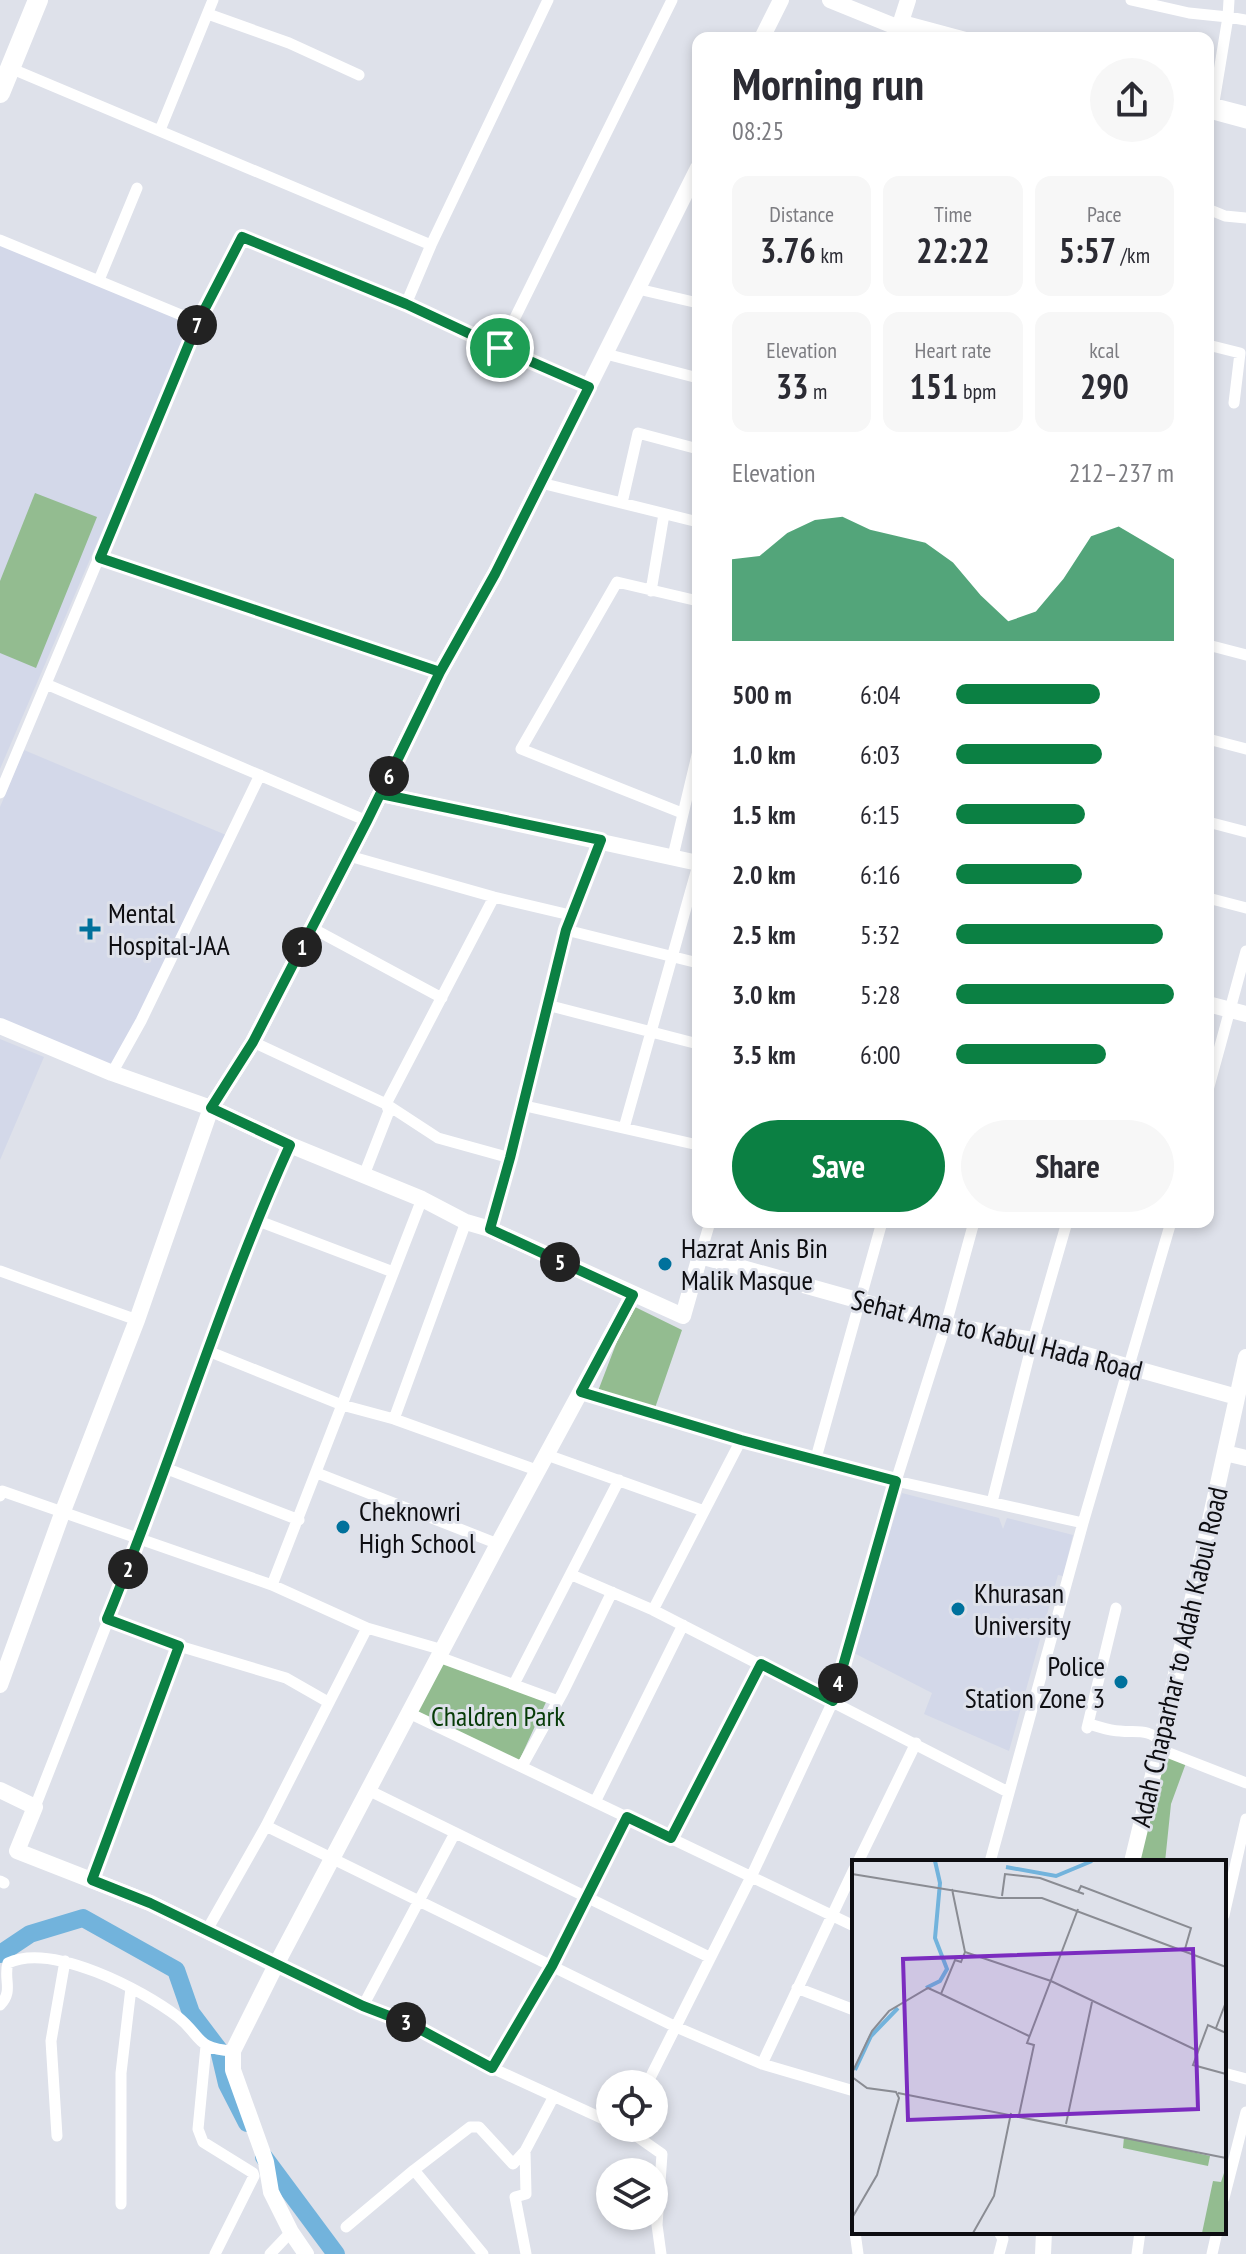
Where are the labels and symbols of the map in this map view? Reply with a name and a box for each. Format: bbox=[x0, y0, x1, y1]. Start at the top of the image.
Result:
pin: 7 bbox=[177, 305, 217, 345]
pin bbox=[466, 314, 534, 382]
pin: 6 bbox=[369, 756, 409, 796]
place label: Mental Hospital-JAA bbox=[108, 894, 230, 963]
marker: Mental Hospital-JAA bbox=[79, 918, 101, 940]
pin: 1 bbox=[282, 927, 322, 967]
place label: Hazrat Anis Bin Malik Masque bbox=[681, 1229, 828, 1298]
pin: 5 bbox=[540, 1242, 580, 1282]
marker: Hazrat Anis Bin Malik Masque bbox=[656, 1255, 674, 1273]
street label: Sehat Ama to Kabul Hada Road bbox=[848, 1280, 1146, 1389]
street label: Adah Chaparhar to Adah Kabul Road bbox=[1121, 1483, 1236, 1831]
place label: Cheknowri High School bbox=[359, 1492, 476, 1561]
marker: Cheknowri High School bbox=[334, 1518, 352, 1536]
pin: 2 bbox=[108, 1549, 148, 1589]
place label: Khurasan University bbox=[974, 1574, 1071, 1643]
marker: Khurasan University bbox=[949, 1600, 967, 1618]
place label: Police Station Zone 3 bbox=[965, 1647, 1105, 1716]
pin: 4 bbox=[818, 1663, 858, 1703]
marker: Police Station Zone 3 bbox=[1112, 1673, 1130, 1691]
park label: Chaldren Park bbox=[431, 1697, 565, 1734]
inset map bbox=[852, 1860, 1226, 2234]
pin: 3 bbox=[386, 2002, 426, 2042]

